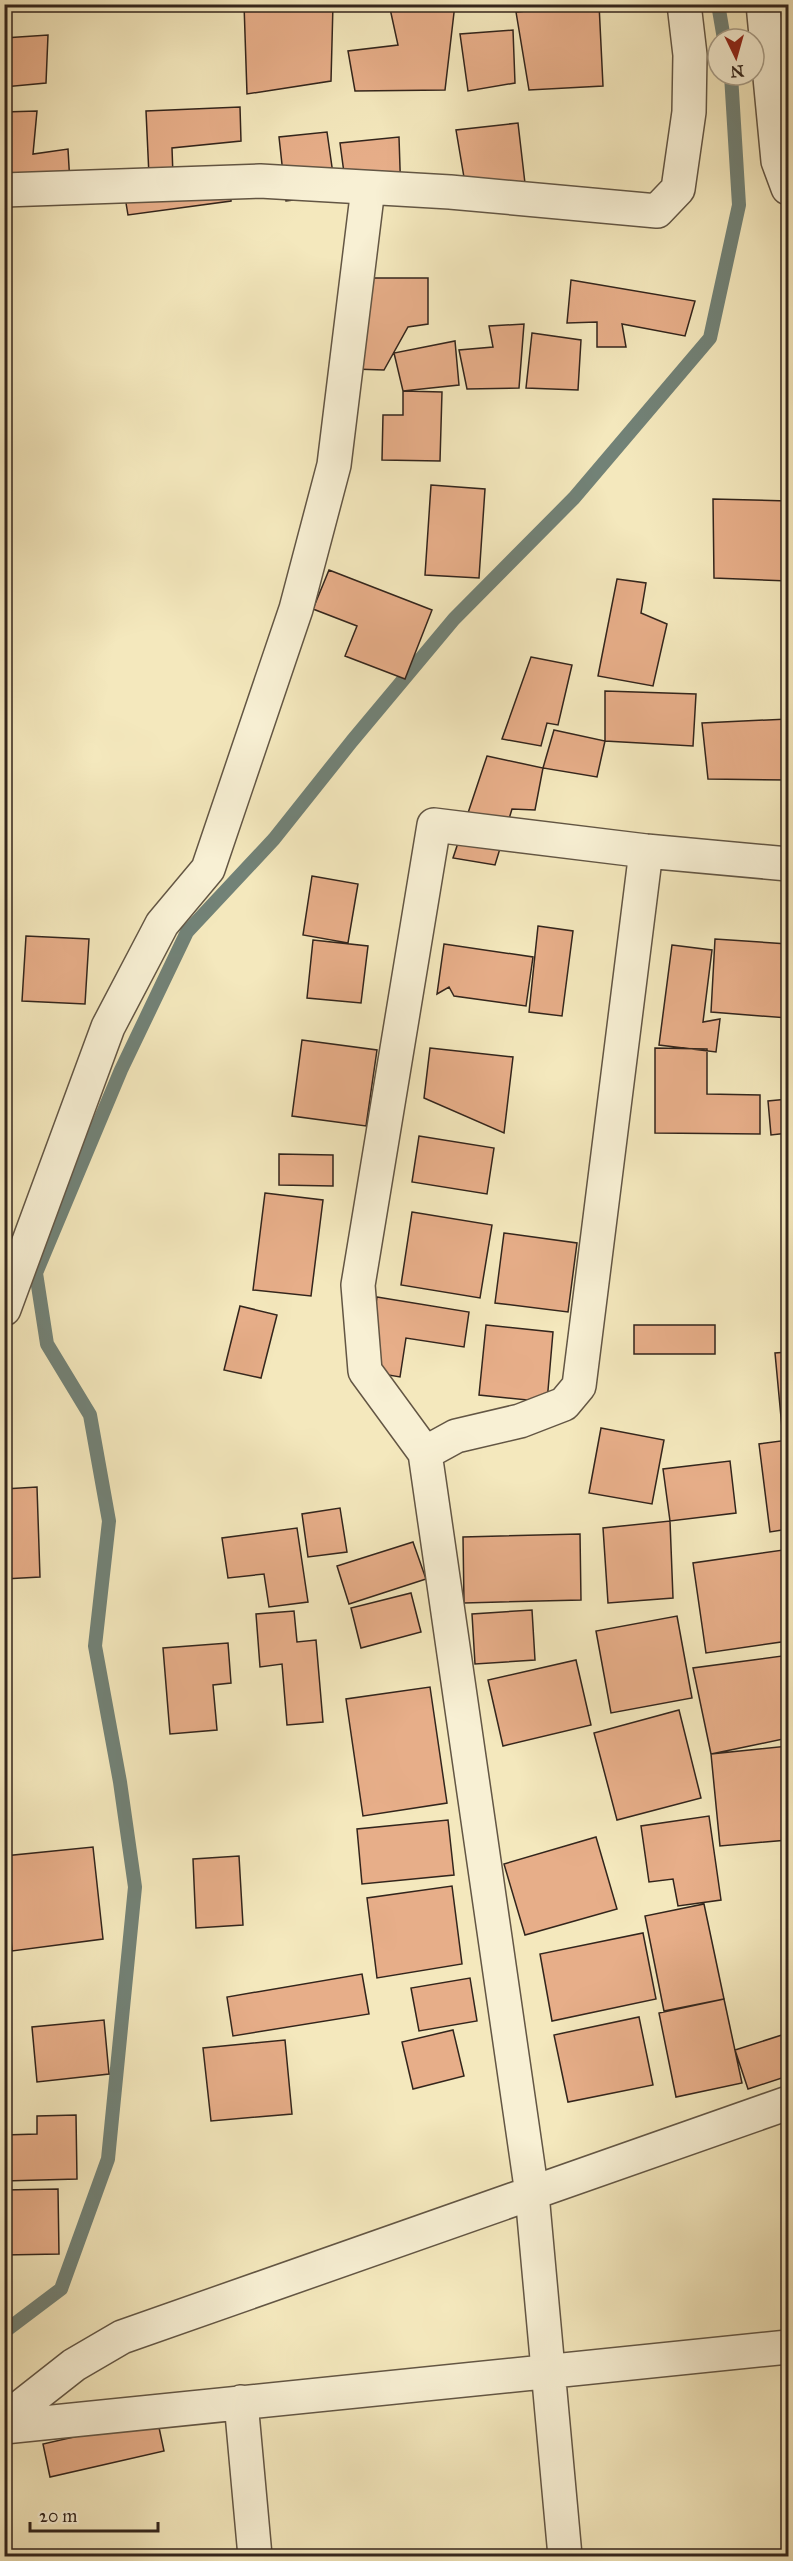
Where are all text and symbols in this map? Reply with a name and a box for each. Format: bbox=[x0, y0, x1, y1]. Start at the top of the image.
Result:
north arrow bbox=[706, 27, 766, 87]
text: N bbox=[729, 61, 745, 82]
scale bar bbox=[30, 2495, 158, 2533]
text: 20 m bbox=[39, 2505, 77, 2527]

